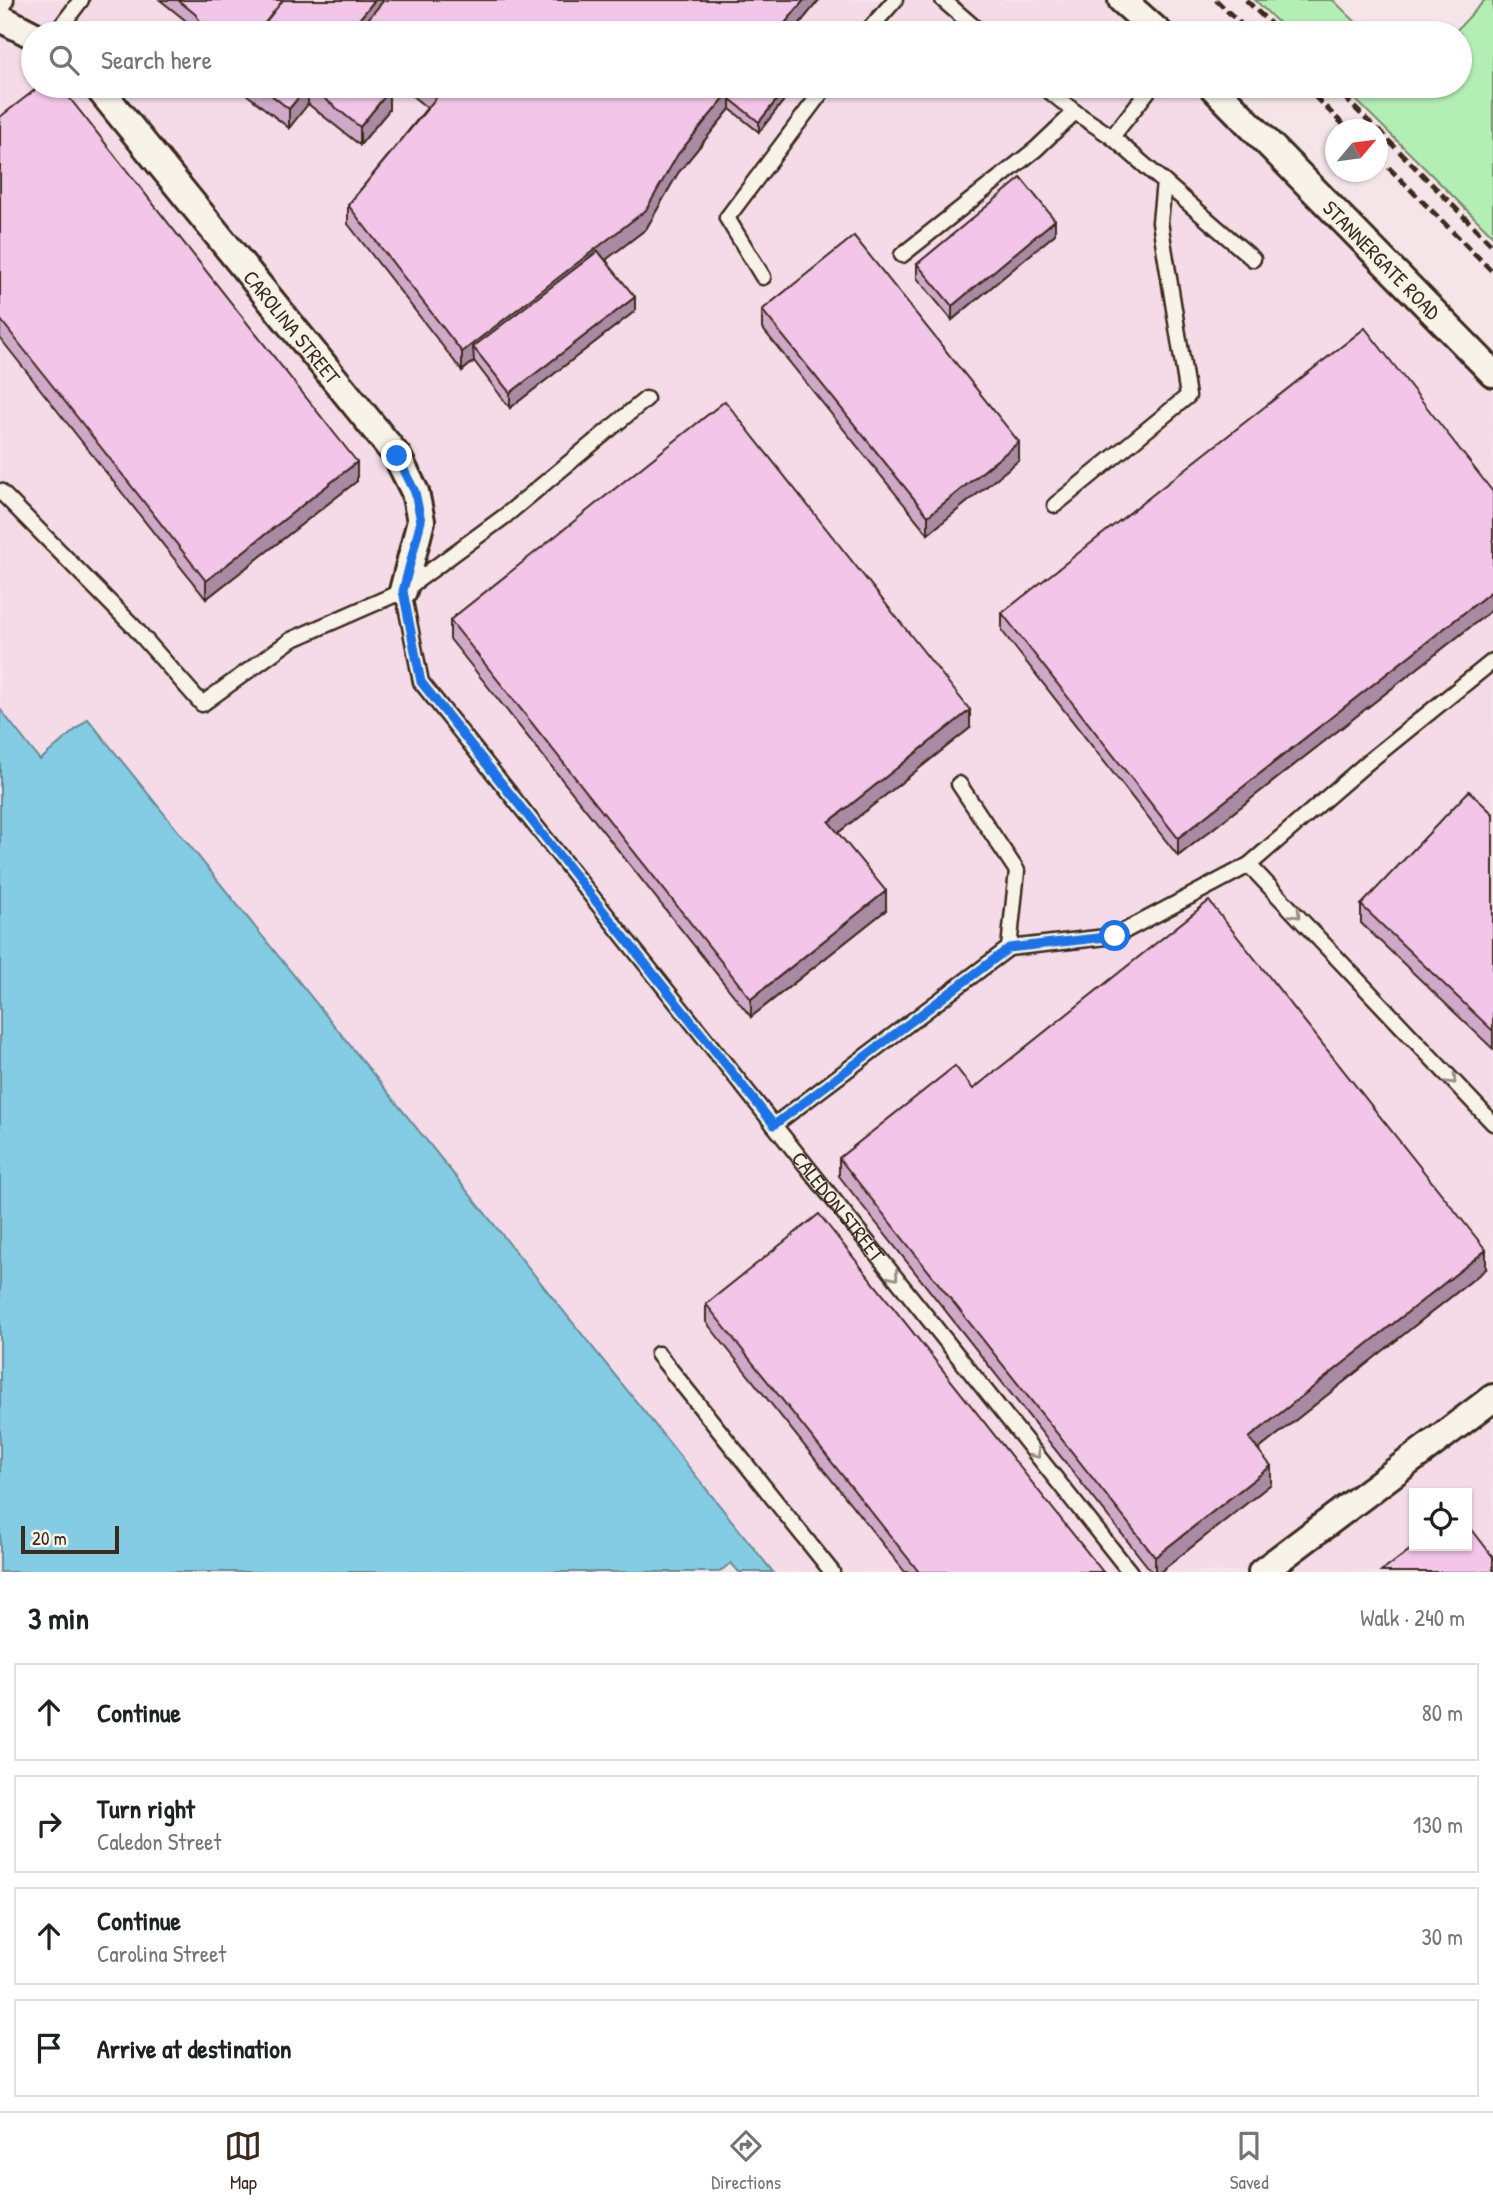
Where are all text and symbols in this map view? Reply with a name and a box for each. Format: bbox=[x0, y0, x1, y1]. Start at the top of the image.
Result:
search box bbox=[21, 21, 1472, 98]
icon: search bbox=[45, 41, 83, 79]
text: Search here bbox=[101, 42, 212, 77]
north arrow bbox=[1325, 119, 1388, 182]
street label: STANNERGATE ROAD bbox=[1317, 193, 1447, 326]
street label: CAROLINA STREET bbox=[237, 263, 348, 391]
route end bbox=[381, 440, 412, 471]
one-way arrow bbox=[1287, 906, 1300, 919]
route start bbox=[1099, 920, 1130, 951]
one-way arrow bbox=[1444, 1071, 1457, 1084]
street label: CALEDON STREET bbox=[786, 1145, 892, 1269]
one-way arrow bbox=[886, 1268, 899, 1280]
one-way arrow bbox=[1028, 1446, 1041, 1458]
map controls bbox=[1409, 1488, 1472, 1551]
button: locate bbox=[1409, 1488, 1472, 1551]
scale bar bbox=[21, 1523, 119, 1555]
text: 20 m bbox=[32, 1525, 67, 1551]
text: 3 min bbox=[28, 1598, 89, 1638]
text: Walk · 240 m bbox=[1360, 1602, 1465, 1633]
icon: ahead bbox=[30, 1693, 68, 1731]
text: Continue bbox=[97, 1695, 181, 1730]
text: 80 m bbox=[1422, 1697, 1463, 1728]
text: Turn right bbox=[97, 1791, 195, 1826]
icon: right bbox=[30, 1805, 68, 1843]
text: 130 m bbox=[1413, 1809, 1463, 1840]
text: Caledon Street bbox=[97, 1826, 221, 1857]
text: Continue bbox=[97, 1903, 181, 1938]
icon: ahead bbox=[30, 1917, 68, 1955]
text: 30 m bbox=[1421, 1921, 1463, 1952]
text: Carolina Street bbox=[97, 1938, 226, 1969]
icon: arrive bbox=[30, 2029, 68, 2067]
text: Arrive at destination bbox=[97, 2031, 292, 2066]
tab: Map bbox=[224, 2127, 262, 2195]
tab: Directions bbox=[711, 2127, 781, 2195]
tab: Saved bbox=[1230, 2127, 1269, 2195]

